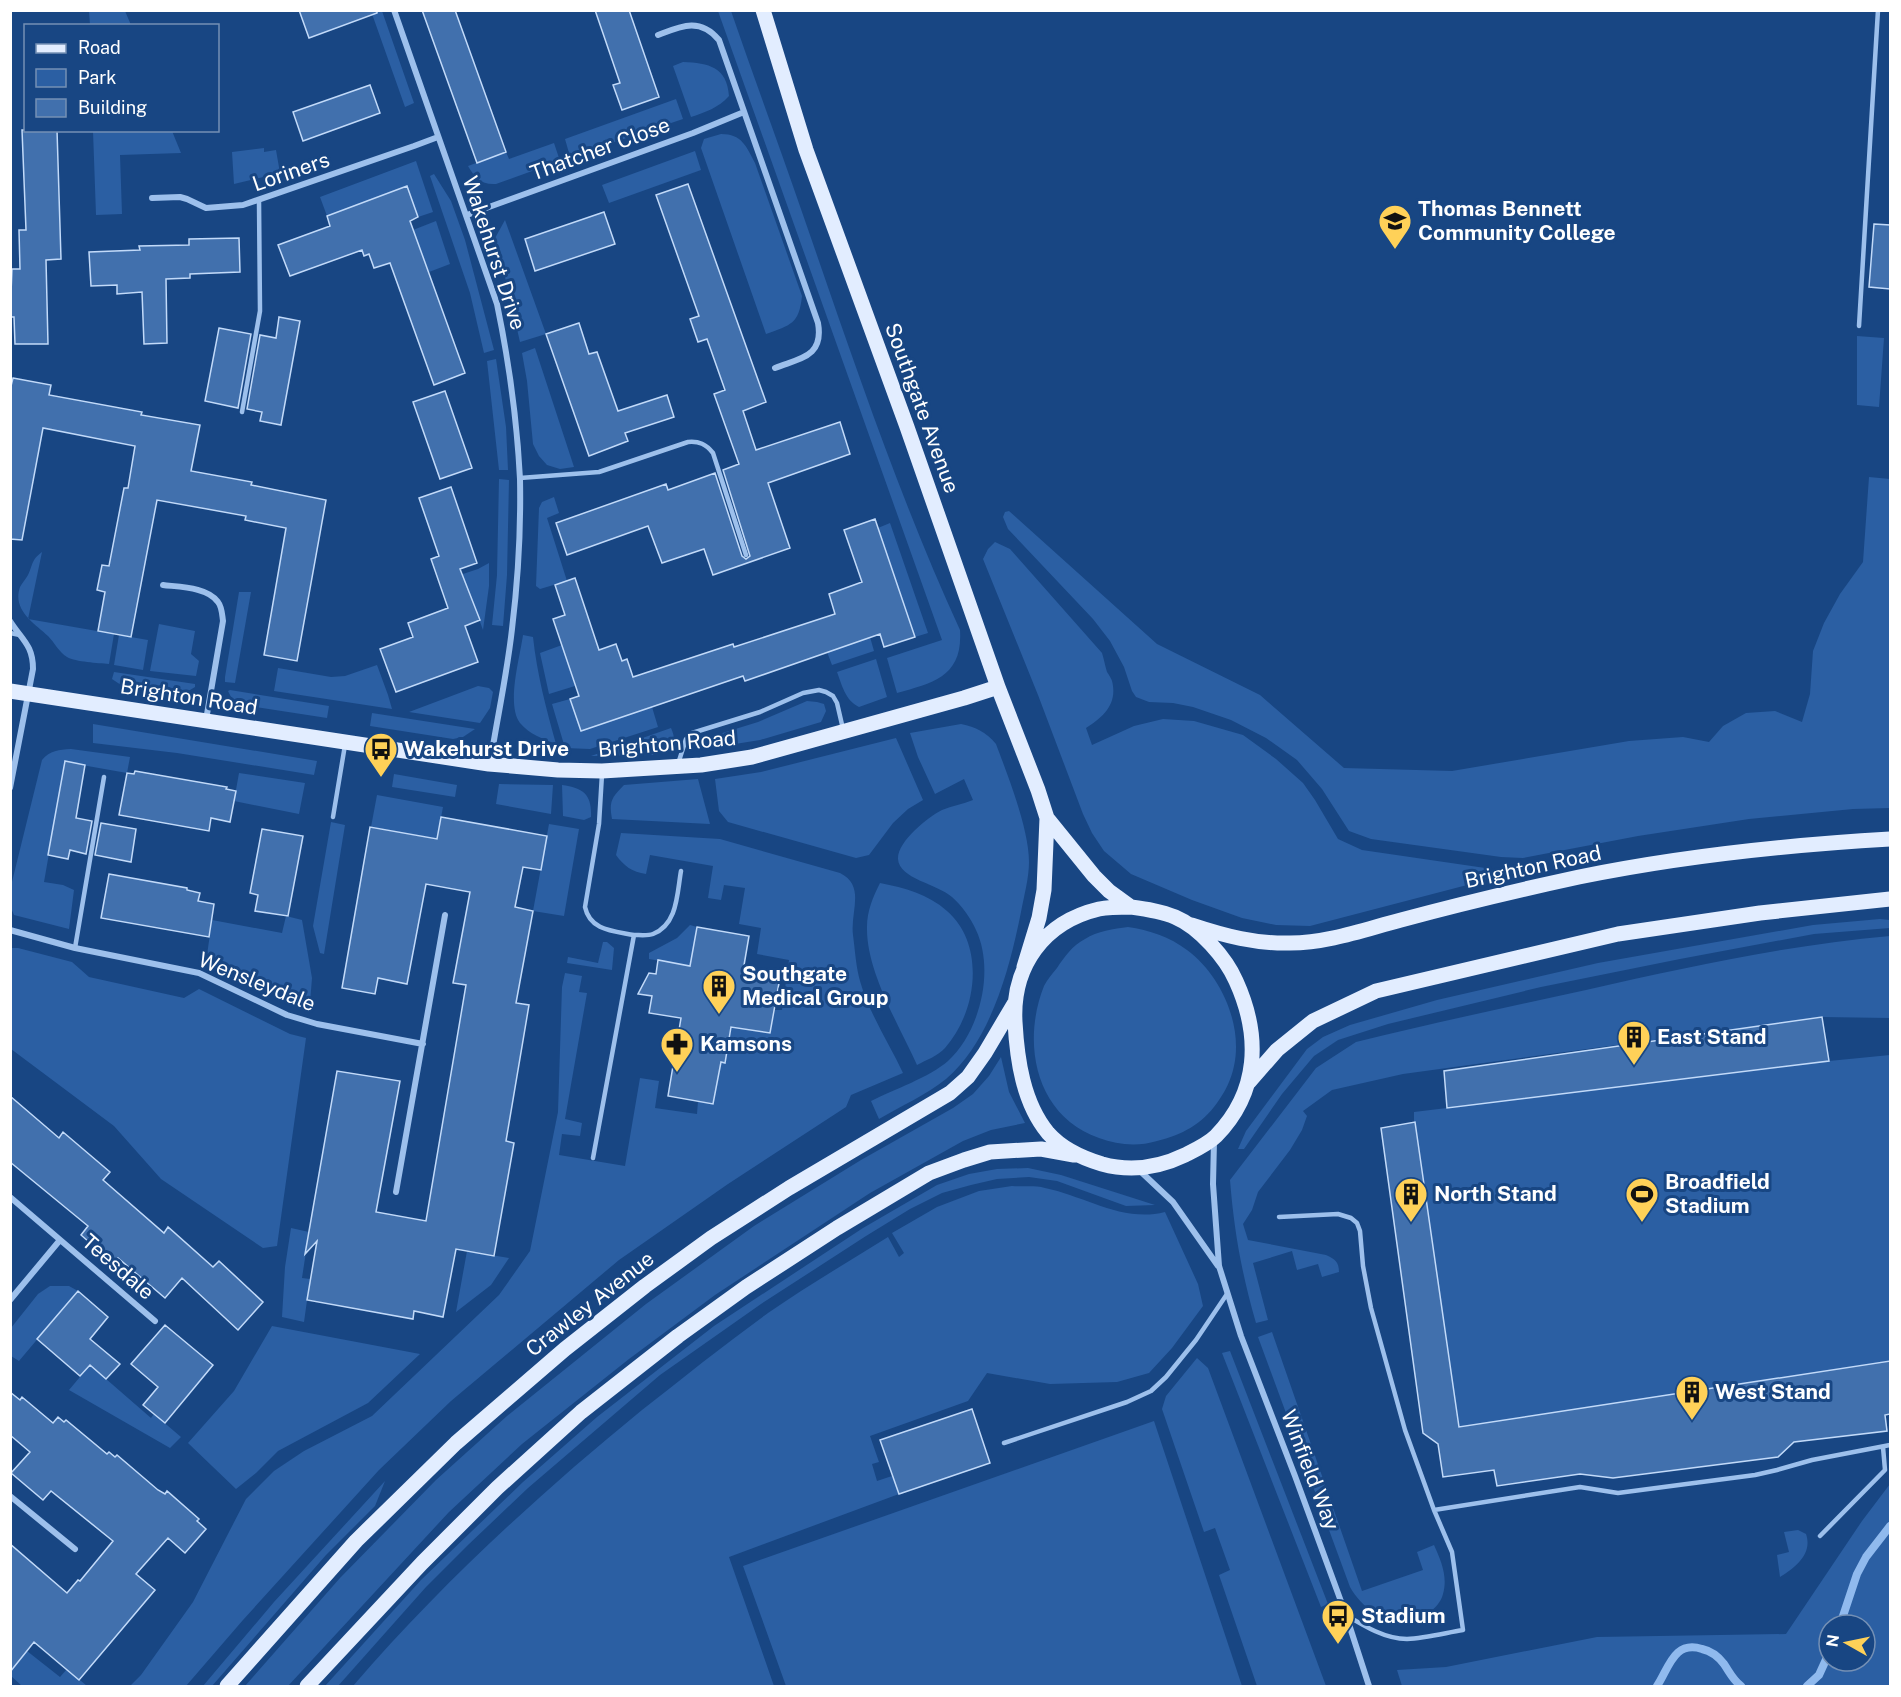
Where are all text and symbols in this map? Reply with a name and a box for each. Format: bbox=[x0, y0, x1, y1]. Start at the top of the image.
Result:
legend bbox=[24, 24, 219, 132]
text: Road bbox=[78, 37, 121, 58]
text: Park bbox=[78, 67, 116, 88]
text: Building bbox=[78, 97, 147, 118]
street label: Thatcher Close bbox=[527, 112, 673, 185]
street label: Loriners bbox=[249, 147, 333, 196]
street label: Wakehurst Drive bbox=[458, 173, 531, 333]
place label: Thomas Bennett Community College bbox=[1418, 196, 1616, 245]
school or university icon: Thomas Bennett Community College bbox=[1377, 203, 1413, 250]
street label: Southgate Avenue bbox=[880, 319, 965, 496]
street label: Brighton Road bbox=[119, 673, 260, 720]
street label: Brighton Road bbox=[597, 725, 737, 762]
bus stop icon: Wakehurst Drive bbox=[363, 731, 399, 778]
place label: Wakehurst Drive bbox=[404, 736, 569, 761]
street label: Brighton Road bbox=[1462, 840, 1603, 893]
street label: Wensleydale bbox=[195, 947, 319, 1016]
place label: Southgate Medical Group bbox=[742, 961, 888, 1010]
building icon: Southgate Medical Group bbox=[701, 968, 737, 1015]
building icon: East Stand bbox=[1616, 1019, 1652, 1066]
place label: East Stand bbox=[1657, 1024, 1767, 1049]
pharmacy icon: Kamsons bbox=[659, 1026, 695, 1073]
place label: Kamsons bbox=[700, 1031, 792, 1056]
place label: Broadfield Stadium bbox=[1665, 1169, 1770, 1218]
building icon: North Stand bbox=[1393, 1176, 1429, 1223]
sports icon: Broadfield Stadium bbox=[1624, 1176, 1660, 1223]
place label: North Stand bbox=[1434, 1181, 1557, 1206]
street label: Teesdale bbox=[77, 1229, 159, 1305]
street label: Crawley Avenue bbox=[521, 1246, 659, 1361]
building icon: West Stand bbox=[1674, 1374, 1710, 1421]
place label: West Stand bbox=[1715, 1379, 1831, 1404]
street label: Winfield Way bbox=[1276, 1406, 1345, 1534]
bus stop icon: Stadium bbox=[1320, 1598, 1356, 1645]
place label: Stadium bbox=[1361, 1603, 1446, 1628]
north arrow bbox=[1817, 1613, 1877, 1673]
text: N bbox=[1822, 1633, 1843, 1648]

